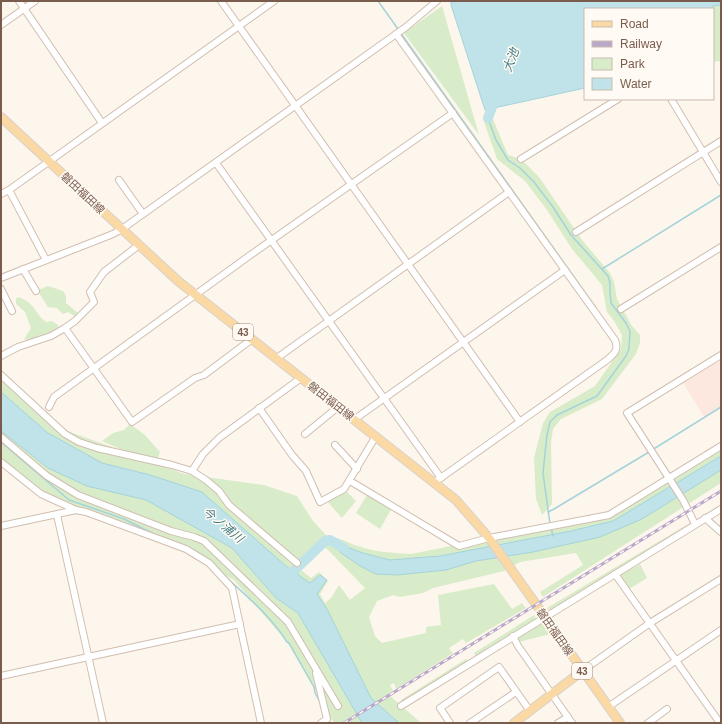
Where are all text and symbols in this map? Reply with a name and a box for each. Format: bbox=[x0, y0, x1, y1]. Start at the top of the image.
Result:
legend bbox=[584, 8, 714, 100]
text: Road bbox=[620, 17, 649, 31]
text: Railway bbox=[620, 37, 662, 51]
water label: 大池 bbox=[500, 45, 522, 74]
text: Park bbox=[620, 57, 646, 71]
text: Water bbox=[620, 77, 652, 91]
street label: 磐田福田線 bbox=[59, 170, 107, 216]
road number: 43 bbox=[233, 324, 253, 340]
street label: 磐田福田線 bbox=[306, 379, 356, 423]
water label: 今ノ浦川 bbox=[200, 504, 248, 547]
street label: 磐田福田線 bbox=[534, 606, 576, 658]
road number: 43 bbox=[572, 663, 592, 679]

